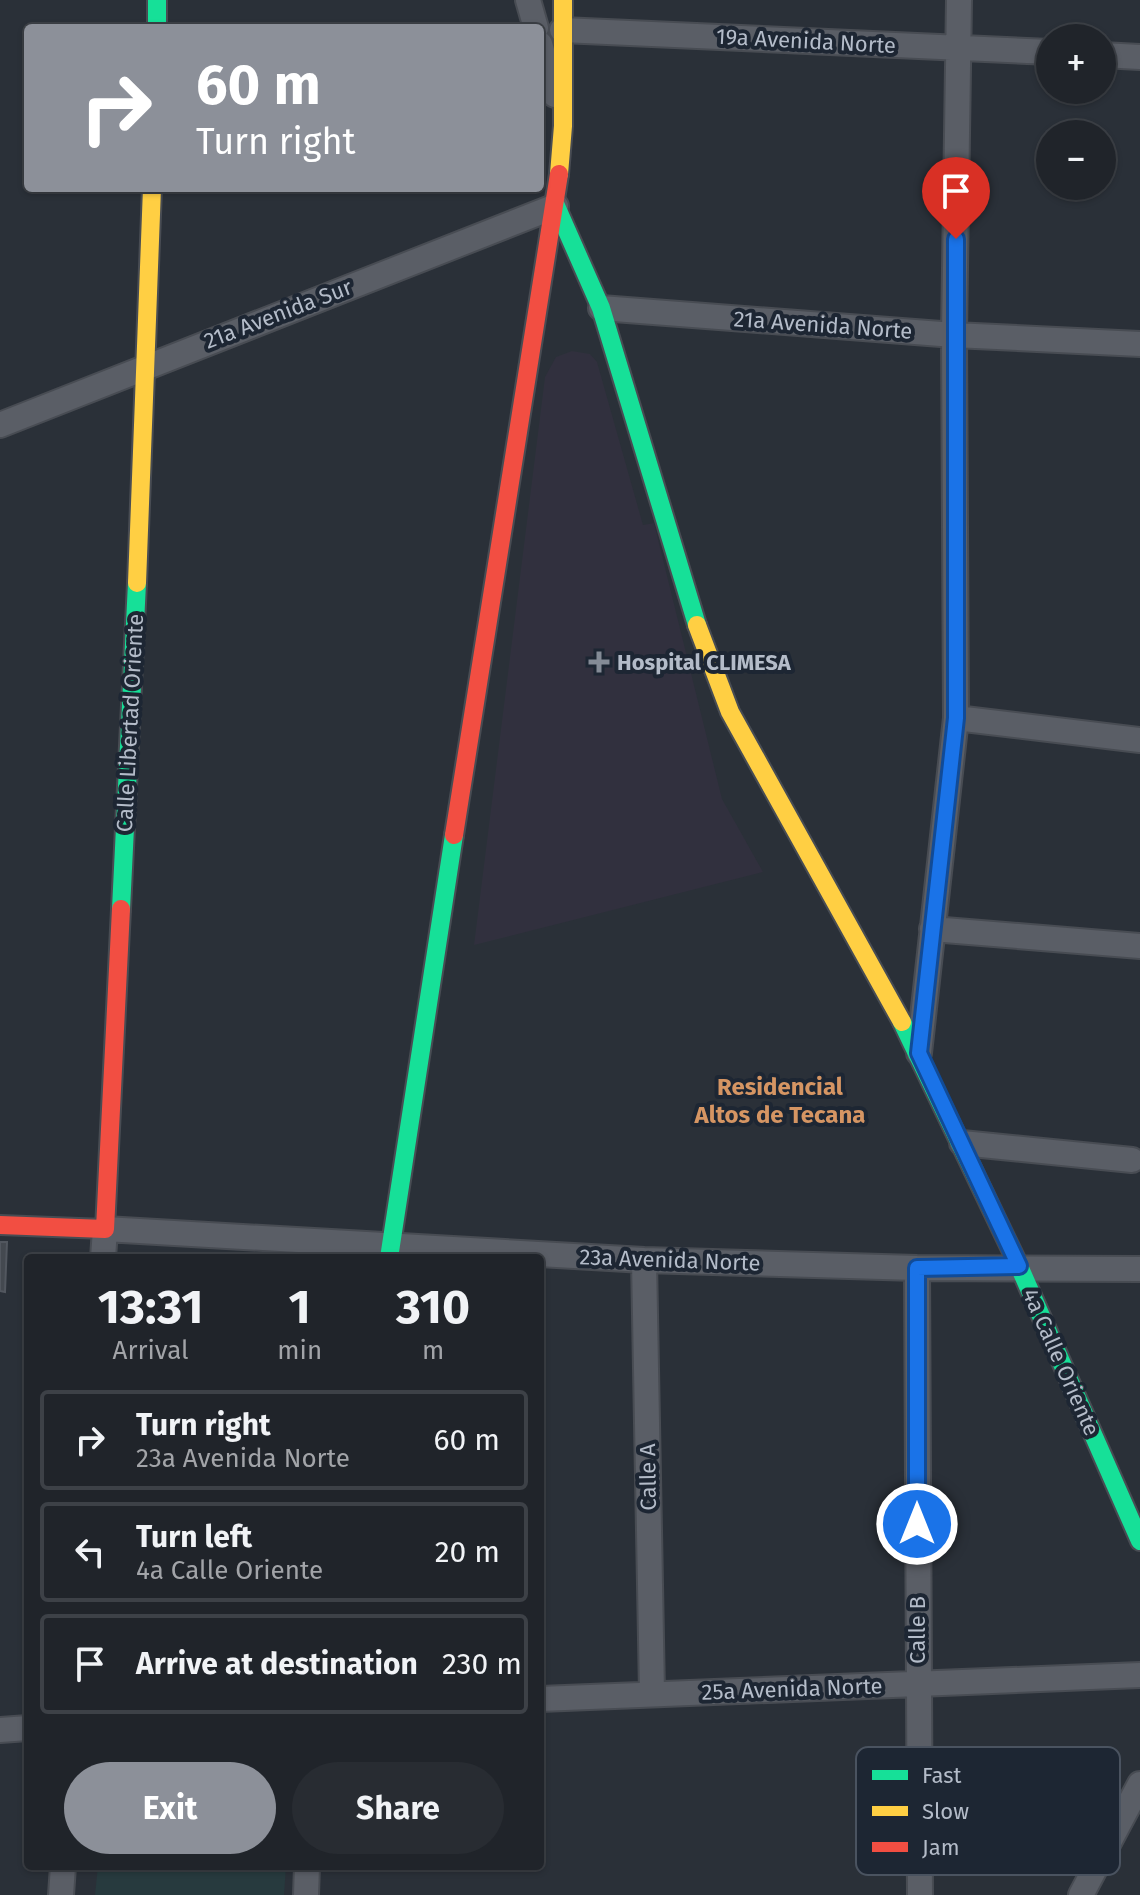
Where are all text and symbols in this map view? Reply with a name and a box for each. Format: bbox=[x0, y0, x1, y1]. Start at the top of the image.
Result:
street label: 19a Avenida Norte bbox=[715, 23, 897, 59]
map controls bbox=[1036, 24, 1116, 200]
button: + bbox=[1036, 24, 1116, 104]
text: 60 m bbox=[196, 52, 321, 119]
icon: right bbox=[64, 56, 168, 160]
text: Turn right bbox=[196, 120, 356, 164]
button: − bbox=[1036, 120, 1116, 200]
pin bbox=[922, 157, 990, 239]
icon: arrive bbox=[934, 169, 978, 213]
street label: 21a Avenida Sur bbox=[200, 273, 356, 355]
street label: 21a Avenida Norte bbox=[733, 305, 913, 345]
street label: Calle Libertad Oriente bbox=[111, 613, 149, 833]
place label: Hospital CLIMESA bbox=[617, 649, 792, 676]
marker: Hospital CLIMESA bbox=[588, 651, 610, 673]
district label: Residencial Altos de Tecana bbox=[693, 1073, 866, 1129]
street label: 23a Avenida Norte bbox=[579, 1243, 761, 1277]
text: 13:31 bbox=[98, 1278, 203, 1336]
text: 1 bbox=[289, 1278, 311, 1336]
text: 310 bbox=[396, 1278, 470, 1336]
street label: 4a Calle Oriente bbox=[1016, 1284, 1106, 1440]
text: Arrival bbox=[113, 1335, 189, 1366]
text: min bbox=[277, 1335, 322, 1366]
text: m bbox=[422, 1335, 444, 1366]
text: Turn right bbox=[136, 1407, 271, 1443]
icon: right bbox=[68, 1418, 112, 1462]
text: 60 m bbox=[434, 1422, 500, 1458]
text: 23a Avenida Norte bbox=[136, 1443, 350, 1474]
street label: Calle A bbox=[634, 1443, 662, 1511]
position arrow bbox=[875, 1482, 959, 1566]
text: Turn left bbox=[136, 1519, 252, 1555]
icon: left bbox=[68, 1530, 112, 1574]
text: 20 m bbox=[435, 1534, 500, 1570]
text: 4a Calle Oriente bbox=[136, 1555, 323, 1586]
street label: Calle B bbox=[904, 1596, 931, 1664]
icon: arrive bbox=[68, 1642, 112, 1686]
text: Arrive at destination bbox=[136, 1646, 418, 1682]
text: 230 m bbox=[442, 1646, 522, 1682]
street label: 25a Avenida Norte bbox=[701, 1672, 883, 1706]
legend bbox=[856, 1747, 1120, 1875]
button: Exit bbox=[64, 1762, 276, 1854]
button: Share bbox=[292, 1762, 504, 1854]
text: Fast bbox=[922, 1762, 962, 1789]
text: Slow bbox=[922, 1798, 969, 1825]
text: Jam bbox=[922, 1834, 960, 1861]

